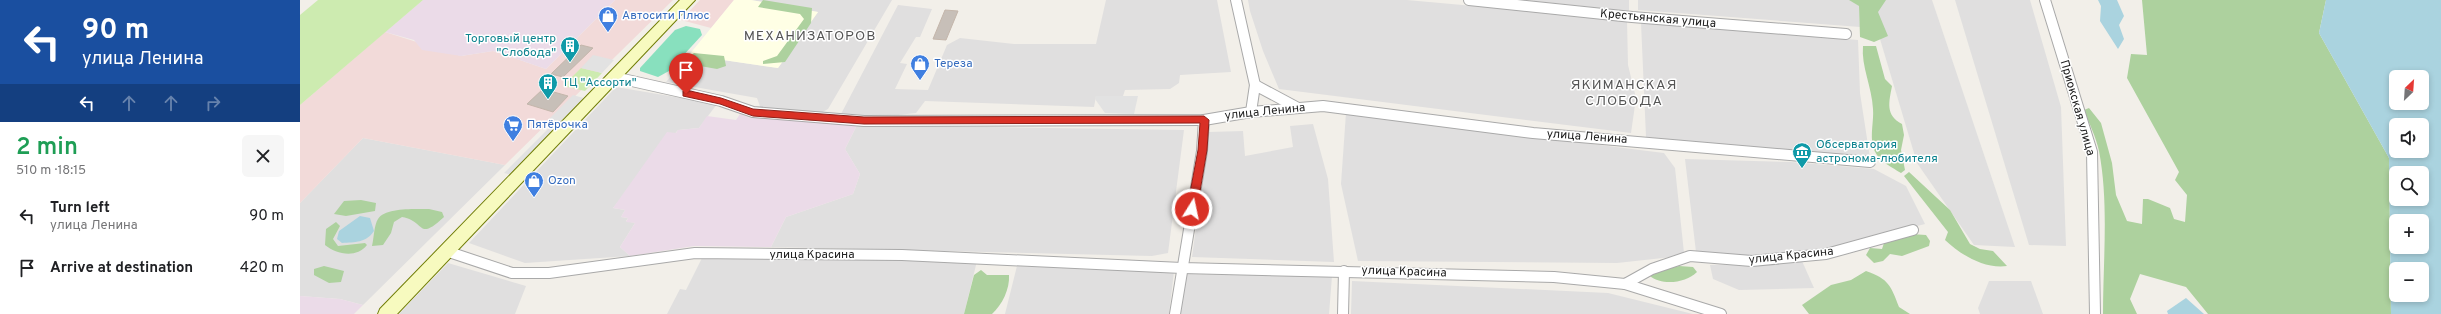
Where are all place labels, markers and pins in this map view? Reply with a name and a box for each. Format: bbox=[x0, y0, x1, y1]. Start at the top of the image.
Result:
shop icon: Автосити Плюс bbox=[597, 5, 619, 33]
place label: Автосити Плюс bbox=[622, 8, 709, 24]
place label: Торговый центр "Слобода" bbox=[465, 31, 556, 61]
building icon: Торговый центр "Слобода" bbox=[559, 35, 581, 63]
pin bbox=[669, 53, 703, 94]
shop icon: Тереза bbox=[909, 53, 931, 81]
place label: Тереза bbox=[934, 56, 973, 72]
building icon: ТЦ "Ассорти" bbox=[537, 72, 559, 100]
place label: ТЦ "Ассорти" bbox=[562, 75, 637, 91]
supermarket icon: Пятёрочка bbox=[502, 114, 524, 142]
place label: Пятёрочка bbox=[527, 117, 588, 133]
place label: Обсерватория астронома-любителя bbox=[1816, 137, 1938, 167]
museum icon: Обсерватория астронома-любителя bbox=[1791, 141, 1813, 169]
shop icon: Ozon bbox=[523, 170, 545, 198]
place label: Ozon bbox=[548, 173, 576, 189]

